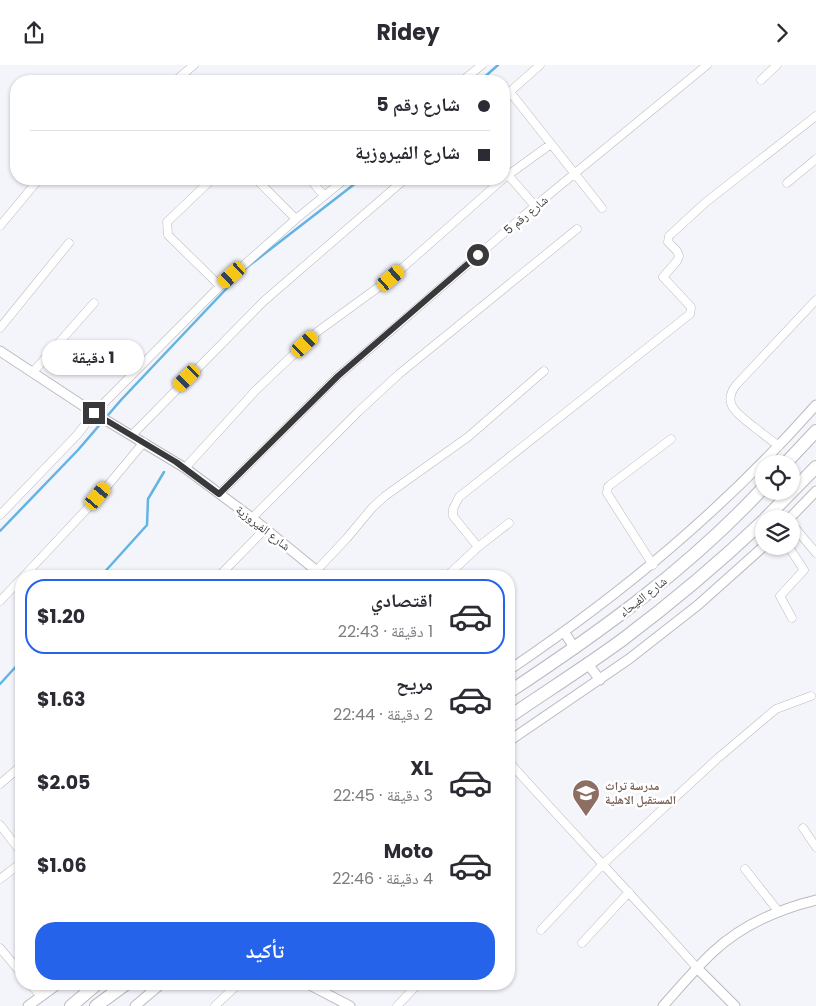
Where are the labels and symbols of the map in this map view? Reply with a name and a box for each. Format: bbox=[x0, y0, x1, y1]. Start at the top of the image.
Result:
street label: شارع رقم 5 bbox=[500, 191, 551, 238]
route start bbox=[467, 244, 489, 266]
car bbox=[215, 259, 248, 291]
car bbox=[374, 262, 407, 294]
car bbox=[288, 328, 321, 360]
callout: 1 دقيقة bbox=[43, 341, 145, 375]
car bbox=[171, 362, 202, 394]
route end bbox=[83, 402, 105, 424]
car bbox=[82, 480, 113, 512]
street label: شارع الفيروزية bbox=[232, 501, 294, 554]
street label: شارع الفيحاء bbox=[615, 572, 670, 621]
place label: مدرسة تراث المستقبل الاهلية bbox=[605, 777, 676, 808]
school or university icon: مدرسة تراث المستقبل الاهلية bbox=[571, 778, 601, 817]

